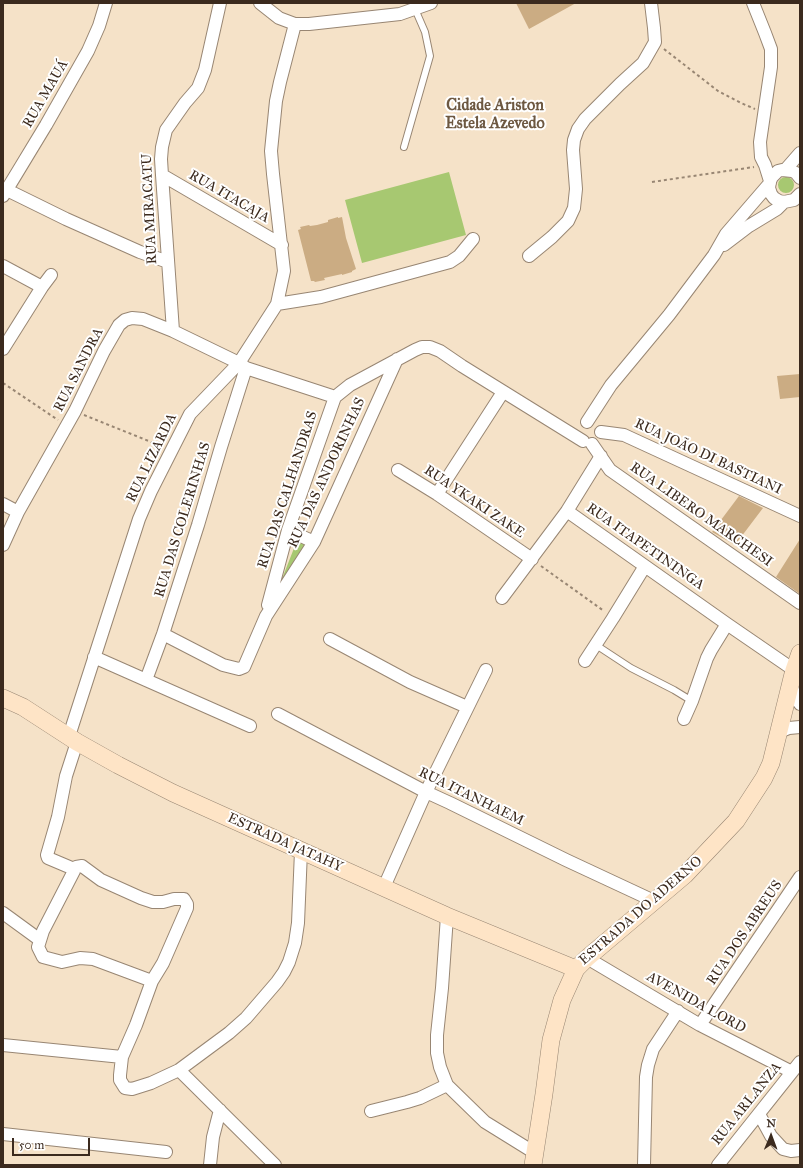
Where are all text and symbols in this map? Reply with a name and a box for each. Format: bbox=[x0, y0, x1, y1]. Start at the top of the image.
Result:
street label: RUA MAUÁ bbox=[20, 57, 72, 131]
district label: Cidade Ariston Estela Azevedo bbox=[445, 96, 545, 134]
street label: RUA MIRACATU bbox=[139, 153, 161, 265]
street label: RUA ITACAJA bbox=[186, 167, 272, 227]
street label: RUA SANDRA bbox=[51, 325, 107, 415]
street label: RUA DAS ANDORINHAS bbox=[285, 395, 369, 551]
street label: RUA DAS CALHANDRAS bbox=[255, 409, 321, 571]
street label: RUA LIZARDA bbox=[123, 411, 181, 505]
street label: RUA JOÃO DI BASTIANI bbox=[632, 415, 784, 499]
street label: RUA DAS COLERINHAS bbox=[151, 440, 215, 600]
street label: RUA LIBERO MARCHESI bbox=[626, 459, 776, 571]
street label: RUA YKAKI ZAKE bbox=[420, 462, 528, 542]
street label: RUA ITAPETININGA bbox=[583, 500, 707, 594]
street label: RUA ITANHAEM bbox=[416, 764, 526, 830]
street label: ESTRADA JATAHY bbox=[225, 810, 345, 876]
street label: ESTRADA DO ADERNO bbox=[576, 853, 706, 969]
street label: RUA DOS ABREUS bbox=[704, 877, 786, 989]
street label: AVENIDA LORD bbox=[643, 969, 749, 1037]
street label: RUA ARLANZA bbox=[708, 1059, 786, 1149]
north arrow bbox=[751, 1116, 791, 1156]
scale bar bbox=[14, 1130, 92, 1156]
text: 50 m bbox=[19, 1138, 44, 1152]

